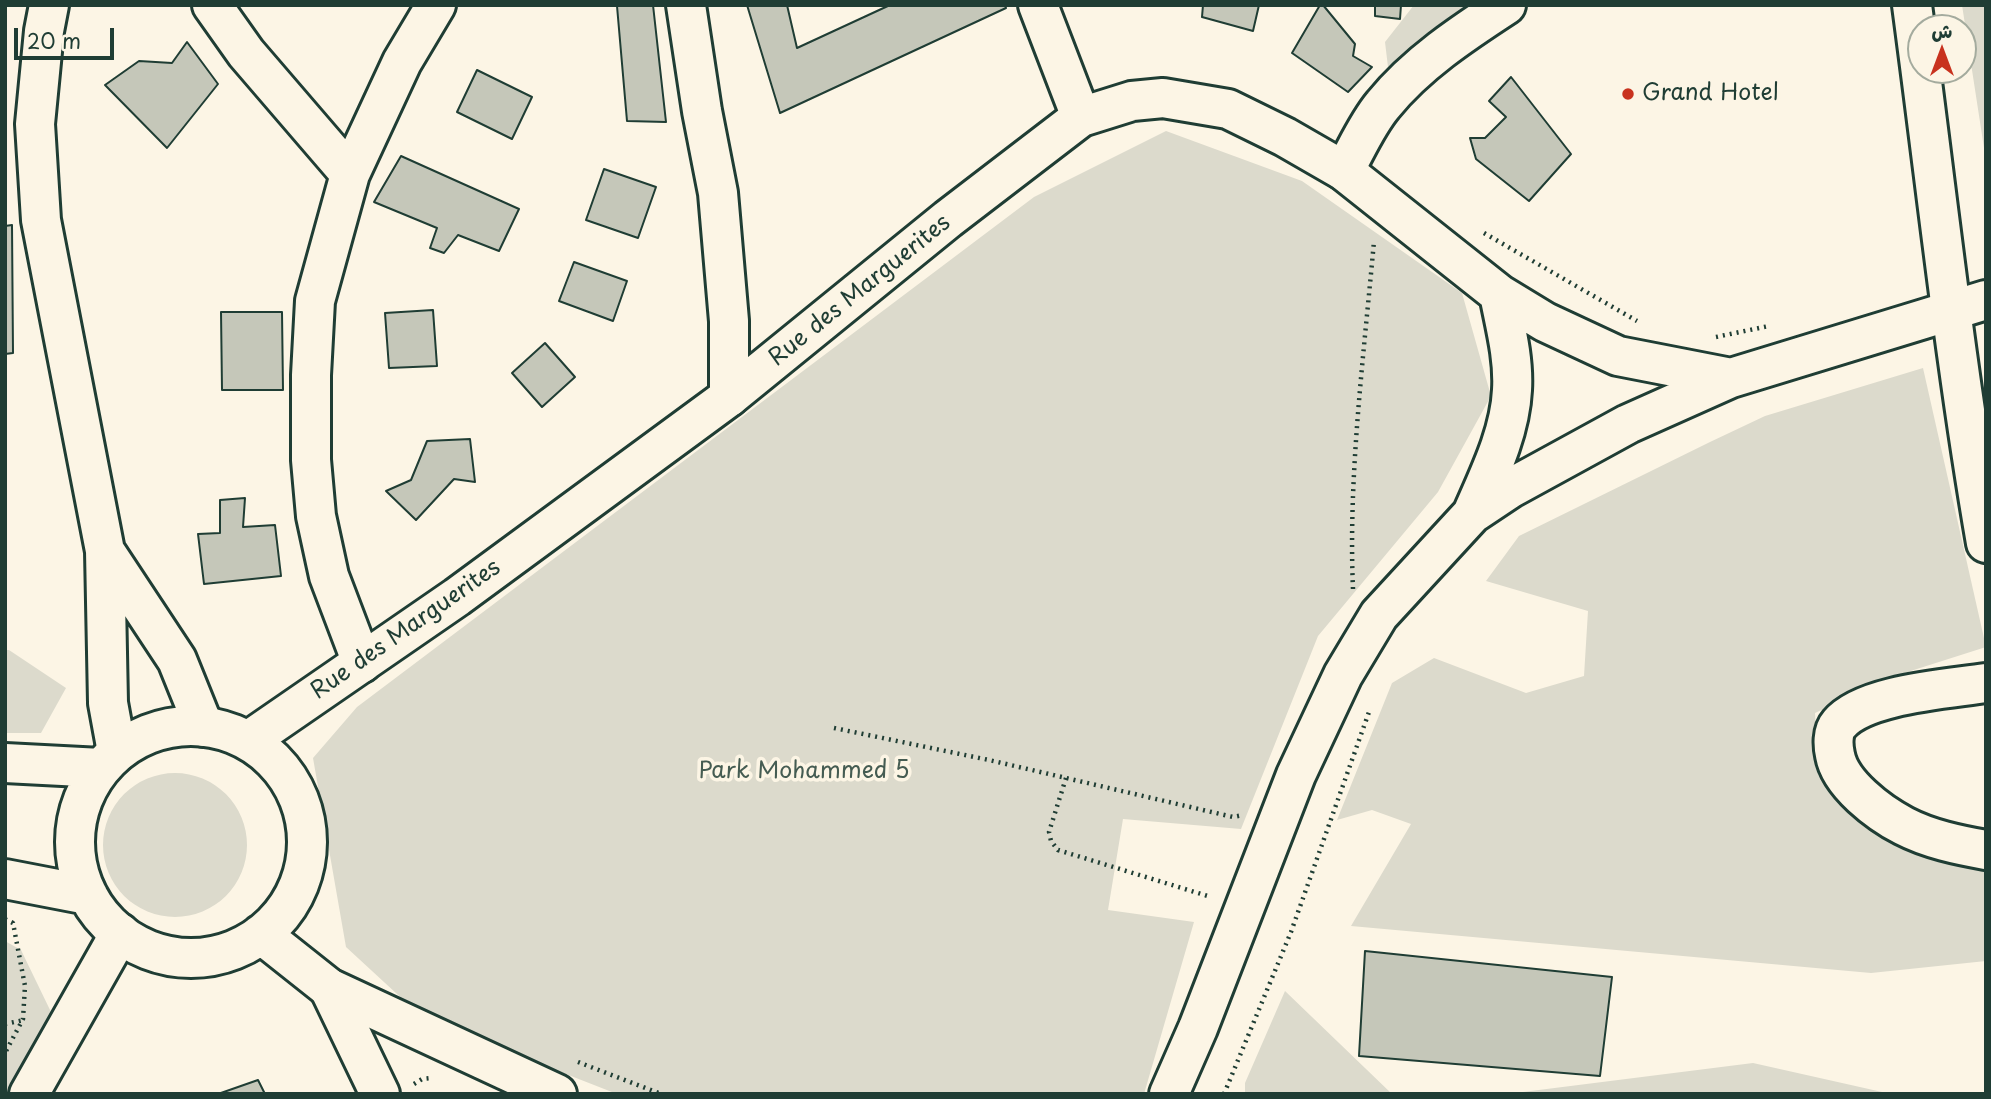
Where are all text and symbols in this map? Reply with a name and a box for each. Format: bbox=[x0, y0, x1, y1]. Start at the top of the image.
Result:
scale bar bbox=[18, 14, 117, 58]
north arrow bbox=[1907, 14, 1977, 84]
text: ش bbox=[1932, 16, 1952, 44]
text: 20 m bbox=[27, 24, 81, 56]
place label: Grand Hotel bbox=[1642, 80, 1779, 108]
marker: Grand Hotel bbox=[1620, 86, 1636, 102]
street label: Rue des Marguerites bbox=[764, 209, 956, 373]
street label: Rue des Marguerites bbox=[306, 554, 506, 706]
park label: Park Mohammed 5 bbox=[698, 758, 910, 786]

